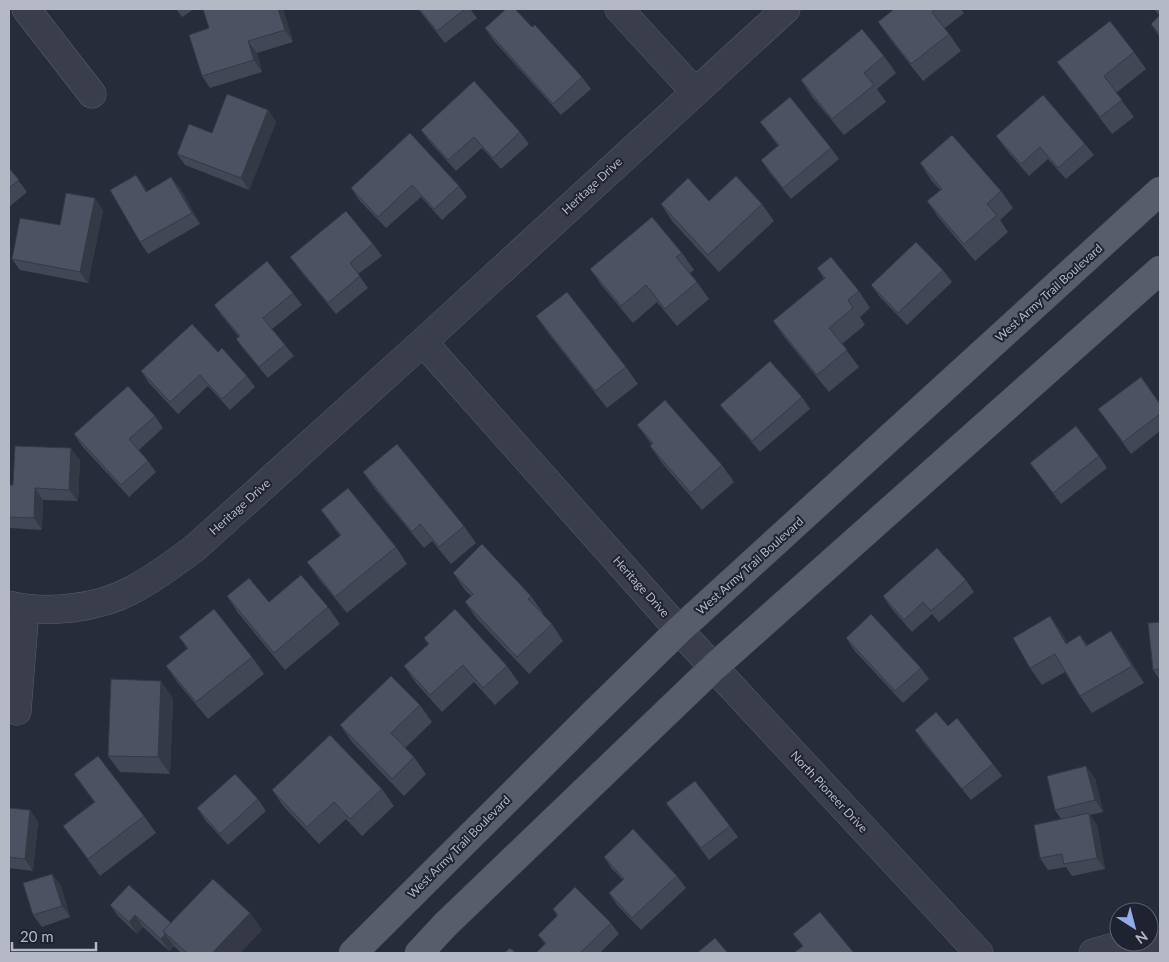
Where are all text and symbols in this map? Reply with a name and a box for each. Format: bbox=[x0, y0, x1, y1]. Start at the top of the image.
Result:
street label: Heritage Drive bbox=[558, 154, 625, 217]
street label: West Army Trail Boulevard bbox=[992, 241, 1105, 345]
street label: Heritage Drive bbox=[206, 475, 273, 538]
street label: West Army Trail Boulevard bbox=[693, 514, 806, 618]
street label: Heritage Drive bbox=[610, 553, 673, 620]
street label: North Pioneer Drive bbox=[788, 748, 871, 836]
street label: West Army Trail Boulevard bbox=[404, 792, 513, 901]
north arrow bbox=[1109, 902, 1159, 952]
scale bar bbox=[12, 920, 96, 952]
text: 20 m bbox=[20, 927, 54, 945]
text: N bbox=[1133, 928, 1151, 948]

